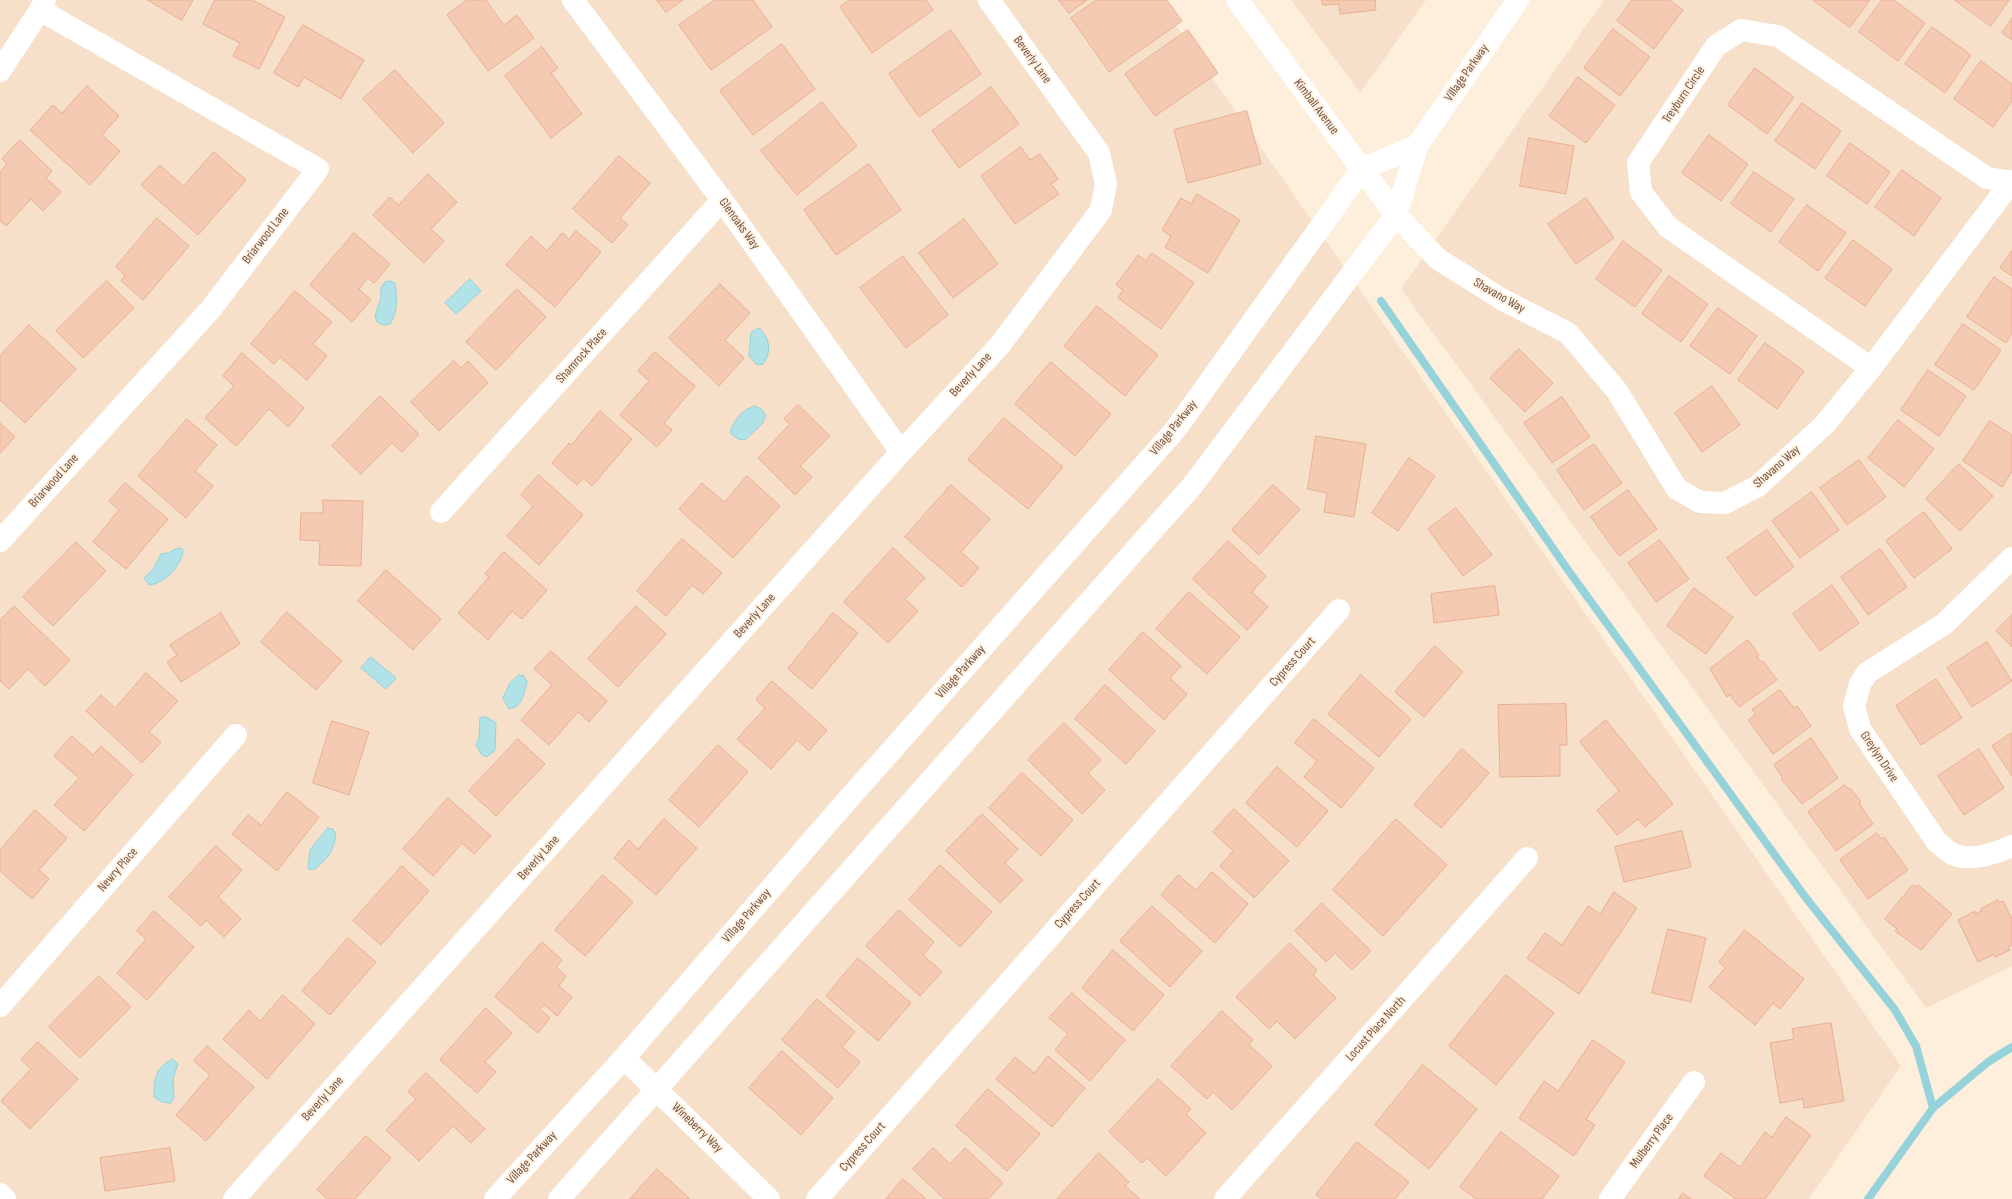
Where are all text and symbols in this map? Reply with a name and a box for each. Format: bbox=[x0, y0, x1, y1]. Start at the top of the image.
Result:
street label: Beverly Lane bbox=[1010, 33, 1054, 87]
street label: Village Parkway bbox=[1441, 41, 1493, 105]
street label: Treyburn Circle bbox=[1659, 64, 1709, 126]
street label: Kimball Avenue bbox=[1290, 76, 1342, 138]
street label: Glenoaks Way bbox=[715, 195, 763, 253]
street label: Briarwood Lane bbox=[239, 205, 293, 267]
street label: Shavano Way bbox=[1470, 275, 1528, 317]
street label: Shamrock Place bbox=[553, 325, 611, 387]
street label: Beverly Lane bbox=[947, 350, 995, 400]
street label: Village Parkway bbox=[1147, 397, 1201, 459]
street label: Shavano Way bbox=[1750, 442, 1804, 492]
street label: Briarwood Lane bbox=[26, 451, 82, 511]
street label: Beverly Lane bbox=[731, 590, 779, 642]
street label: Cypress Court bbox=[1267, 634, 1319, 690]
street label: Village Parkway bbox=[933, 642, 989, 702]
street label: Greylyn Drive bbox=[1856, 729, 1902, 785]
street label: Beverly Lane bbox=[515, 832, 563, 884]
street label: Newry Place bbox=[95, 845, 141, 895]
street label: Cypress Court bbox=[1052, 876, 1104, 932]
street label: Village Parkway bbox=[719, 886, 775, 946]
street label: Locust Place North bbox=[1343, 993, 1409, 1065]
street label: Beverly Lane bbox=[299, 1073, 347, 1125]
street label: Wineberry Way bbox=[668, 1100, 726, 1156]
street label: Mulberry Place bbox=[1627, 1110, 1677, 1172]
street label: Cypress Court bbox=[837, 1119, 889, 1175]
street label: Village Parkway bbox=[504, 1128, 560, 1188]

